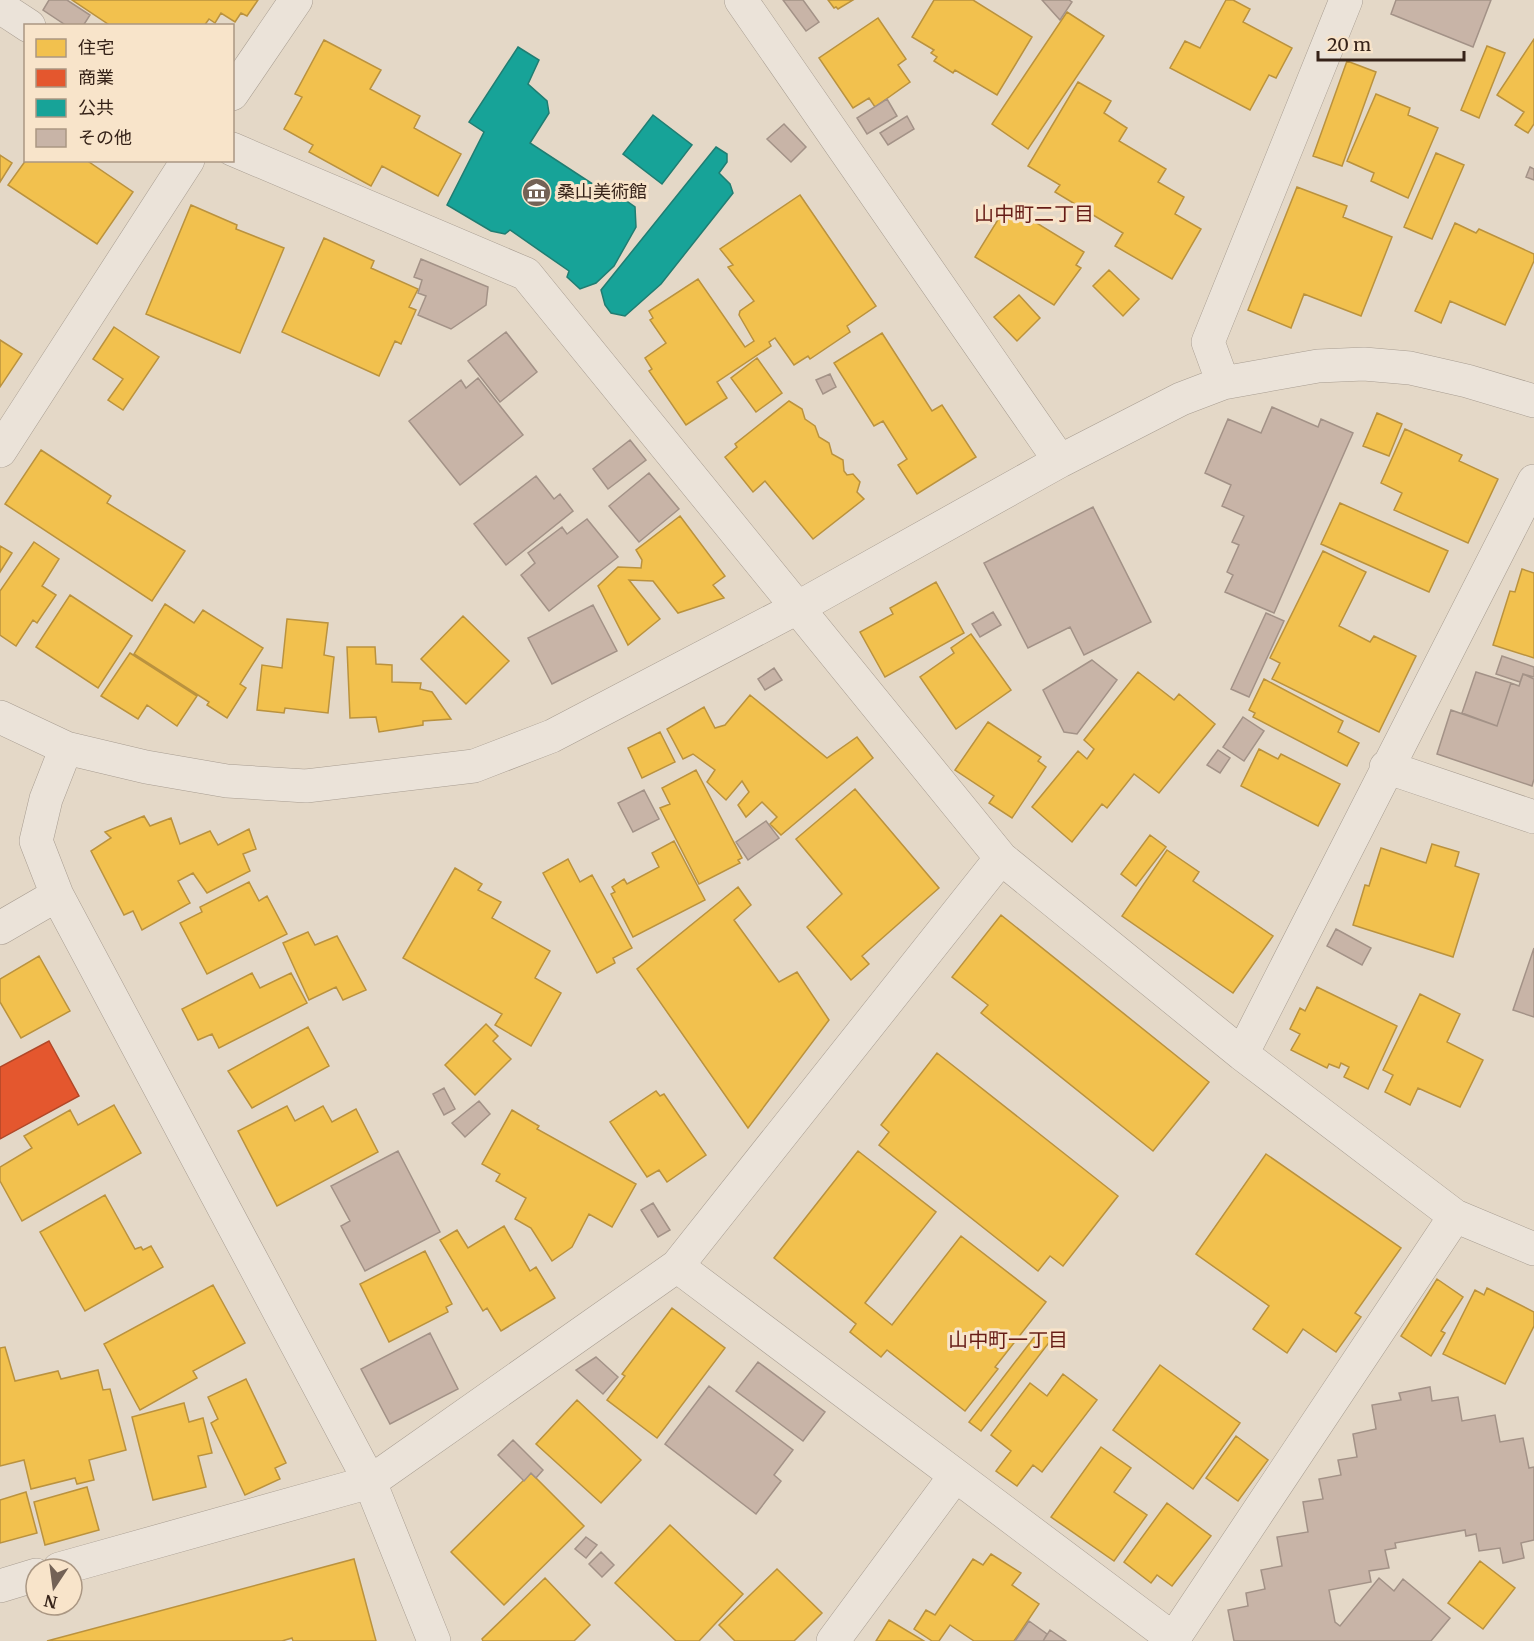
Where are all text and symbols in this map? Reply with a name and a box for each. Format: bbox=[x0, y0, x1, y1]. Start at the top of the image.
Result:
legend bbox=[24, 24, 234, 162]
scale bar bbox=[1318, 24, 1464, 62]
text: 20 m bbox=[1327, 33, 1371, 56]
text: 住宅 bbox=[78, 36, 114, 59]
text: 商業 bbox=[78, 66, 114, 89]
text: 公共 bbox=[78, 96, 114, 119]
text: その他 bbox=[78, 126, 132, 149]
museum icon: 桑山美術館 bbox=[520, 176, 552, 208]
place label: 桑山美術館 bbox=[557, 180, 647, 203]
district label: 山中町二丁目 bbox=[974, 201, 1094, 226]
district label: 山中町一丁目 bbox=[948, 1327, 1068, 1352]
north arrow bbox=[24, 1557, 84, 1617]
text: N bbox=[42, 1590, 59, 1613]

